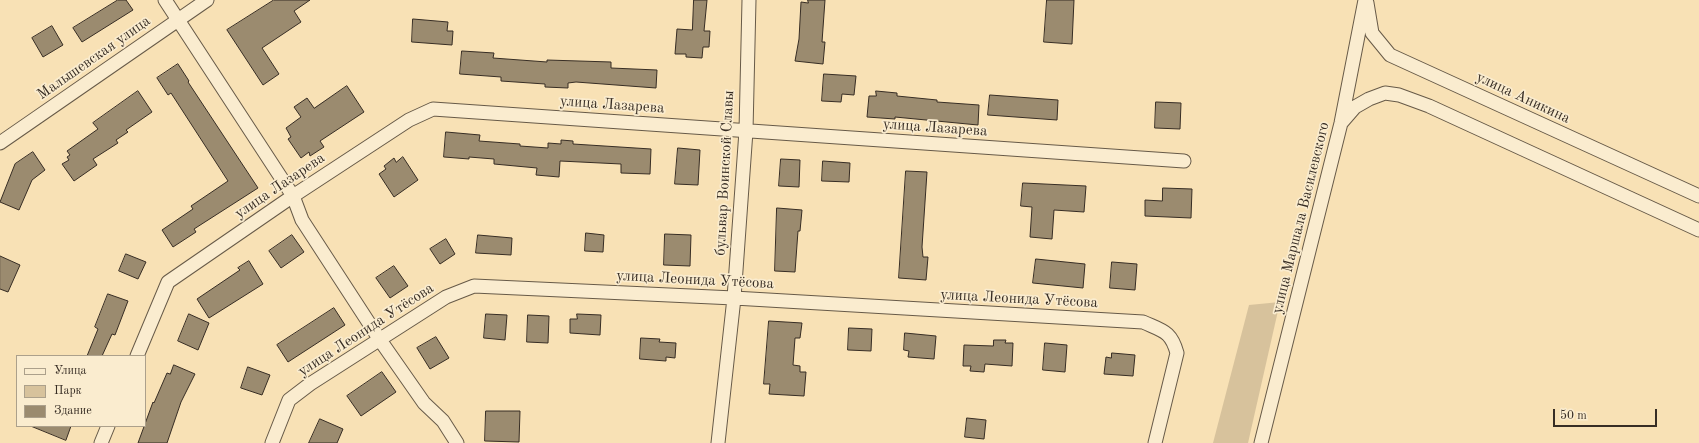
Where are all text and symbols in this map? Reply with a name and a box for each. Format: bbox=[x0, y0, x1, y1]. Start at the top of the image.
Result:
street label: Малышевская улица bbox=[34, 12, 154, 104]
street label: улица Аникина bbox=[1473, 68, 1573, 128]
street label: бульвар Воинской Славы bbox=[712, 90, 738, 256]
street label: улица Лазарева bbox=[559, 92, 665, 118]
street label: улица Лазарева bbox=[882, 115, 988, 141]
street label: улица Маршала Василевского bbox=[1268, 120, 1334, 316]
street label: улица Лазарева bbox=[232, 149, 328, 223]
street label: улица Леонида Утёсова bbox=[616, 267, 774, 293]
street label: улица Леонида Утёсова bbox=[295, 279, 437, 381]
street label: улица Леонида Утёсова bbox=[940, 286, 1098, 312]
legend bbox=[16, 355, 146, 427]
text: Улица bbox=[54, 365, 87, 377]
text: Парк bbox=[54, 385, 82, 397]
scale bar bbox=[1555, 401, 1659, 427]
text: Здание bbox=[54, 405, 92, 417]
text: 50 m bbox=[1560, 410, 1587, 422]

